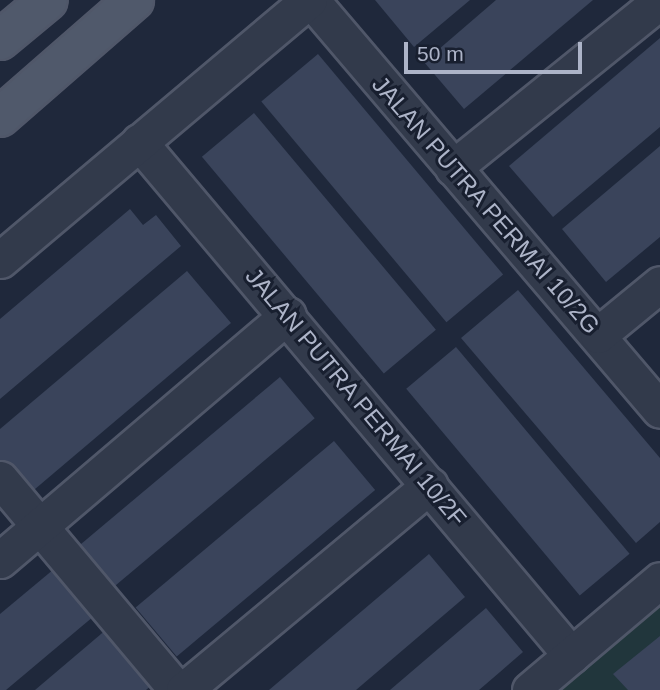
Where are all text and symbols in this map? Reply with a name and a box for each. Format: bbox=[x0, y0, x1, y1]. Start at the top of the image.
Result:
scale bar bbox=[408, 28, 586, 72]
text: 50 m bbox=[417, 42, 464, 65]
street label: JALAN PUTRA PERMAI 10/2G bbox=[366, 70, 606, 340]
street label: JALAN PUTRA PERMAI 10/2F bbox=[239, 262, 473, 532]

